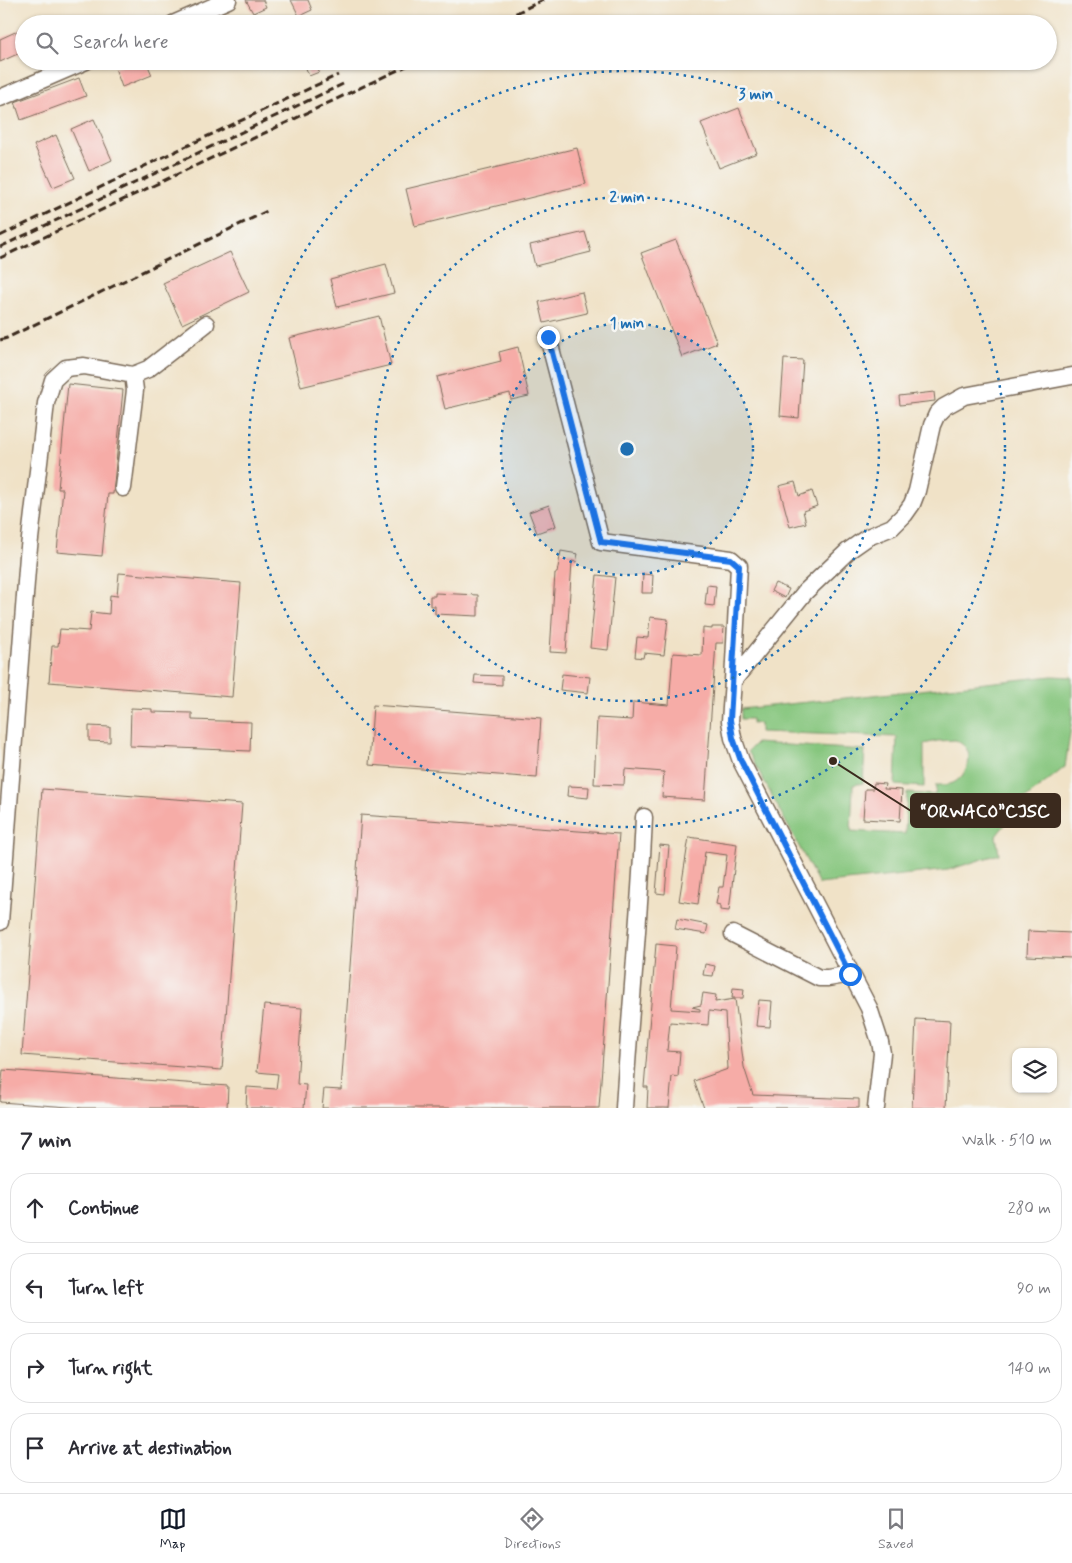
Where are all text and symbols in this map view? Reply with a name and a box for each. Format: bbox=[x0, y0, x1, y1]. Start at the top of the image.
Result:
search box bbox=[15, 15, 1057, 70]
icon: search bbox=[33, 29, 61, 57]
text: Search here bbox=[73, 30, 169, 55]
text: 3 min bbox=[739, 85, 773, 105]
text: 2 min bbox=[609, 188, 645, 208]
text: 1 min bbox=[610, 314, 644, 334]
route end bbox=[537, 326, 560, 349]
centre of rings bbox=[618, 440, 636, 458]
callout: “ORWACO”CJSC bbox=[911, 794, 1060, 827]
text: “ORWACO”CJSC bbox=[920, 800, 1050, 824]
route start bbox=[839, 963, 862, 986]
map controls bbox=[1012, 1048, 1057, 1093]
button: layers bbox=[1012, 1048, 1057, 1093]
text: 7 min bbox=[20, 1127, 72, 1155]
text: Walk · 510 m bbox=[962, 1130, 1052, 1151]
icon: ahead bbox=[21, 1194, 49, 1222]
text: Continue bbox=[68, 1196, 139, 1221]
text: 280 m bbox=[1008, 1198, 1051, 1219]
icon: left bbox=[21, 1274, 49, 1302]
text: Turn left bbox=[68, 1276, 144, 1301]
text: 90 m bbox=[1017, 1278, 1051, 1299]
icon: right bbox=[21, 1354, 49, 1382]
text: Turn right bbox=[68, 1356, 152, 1381]
text: 140 m bbox=[1007, 1358, 1051, 1379]
icon: arrive bbox=[21, 1434, 49, 1462]
text: Arrive at destination bbox=[68, 1436, 232, 1461]
tab: Map bbox=[159, 1505, 187, 1553]
tab: Directions bbox=[504, 1505, 561, 1553]
tab: Saved bbox=[878, 1505, 913, 1553]

